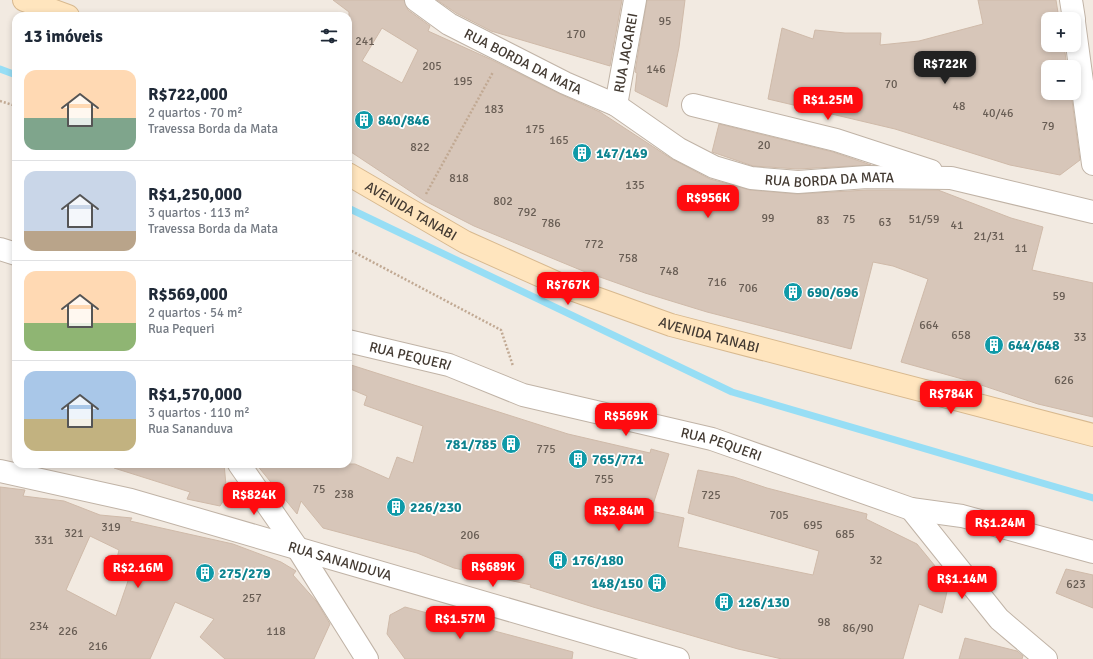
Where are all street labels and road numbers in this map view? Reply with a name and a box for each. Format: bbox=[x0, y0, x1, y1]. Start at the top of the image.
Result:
street label: RUA JACAREI bbox=[610, 12, 641, 94]
street label: RUA BORDA DA MATA bbox=[461, 25, 585, 98]
street label: RUA BORDA DA MATA bbox=[764, 168, 895, 191]
street label: AVENIDA TANABI bbox=[362, 177, 460, 244]
street label: AVENIDA TANABI bbox=[657, 313, 761, 356]
street label: RUA PEQUERI bbox=[368, 338, 454, 374]
street label: RUA PEQUERI bbox=[679, 424, 764, 464]
street label: RUA SANANDUVA bbox=[286, 538, 394, 584]

